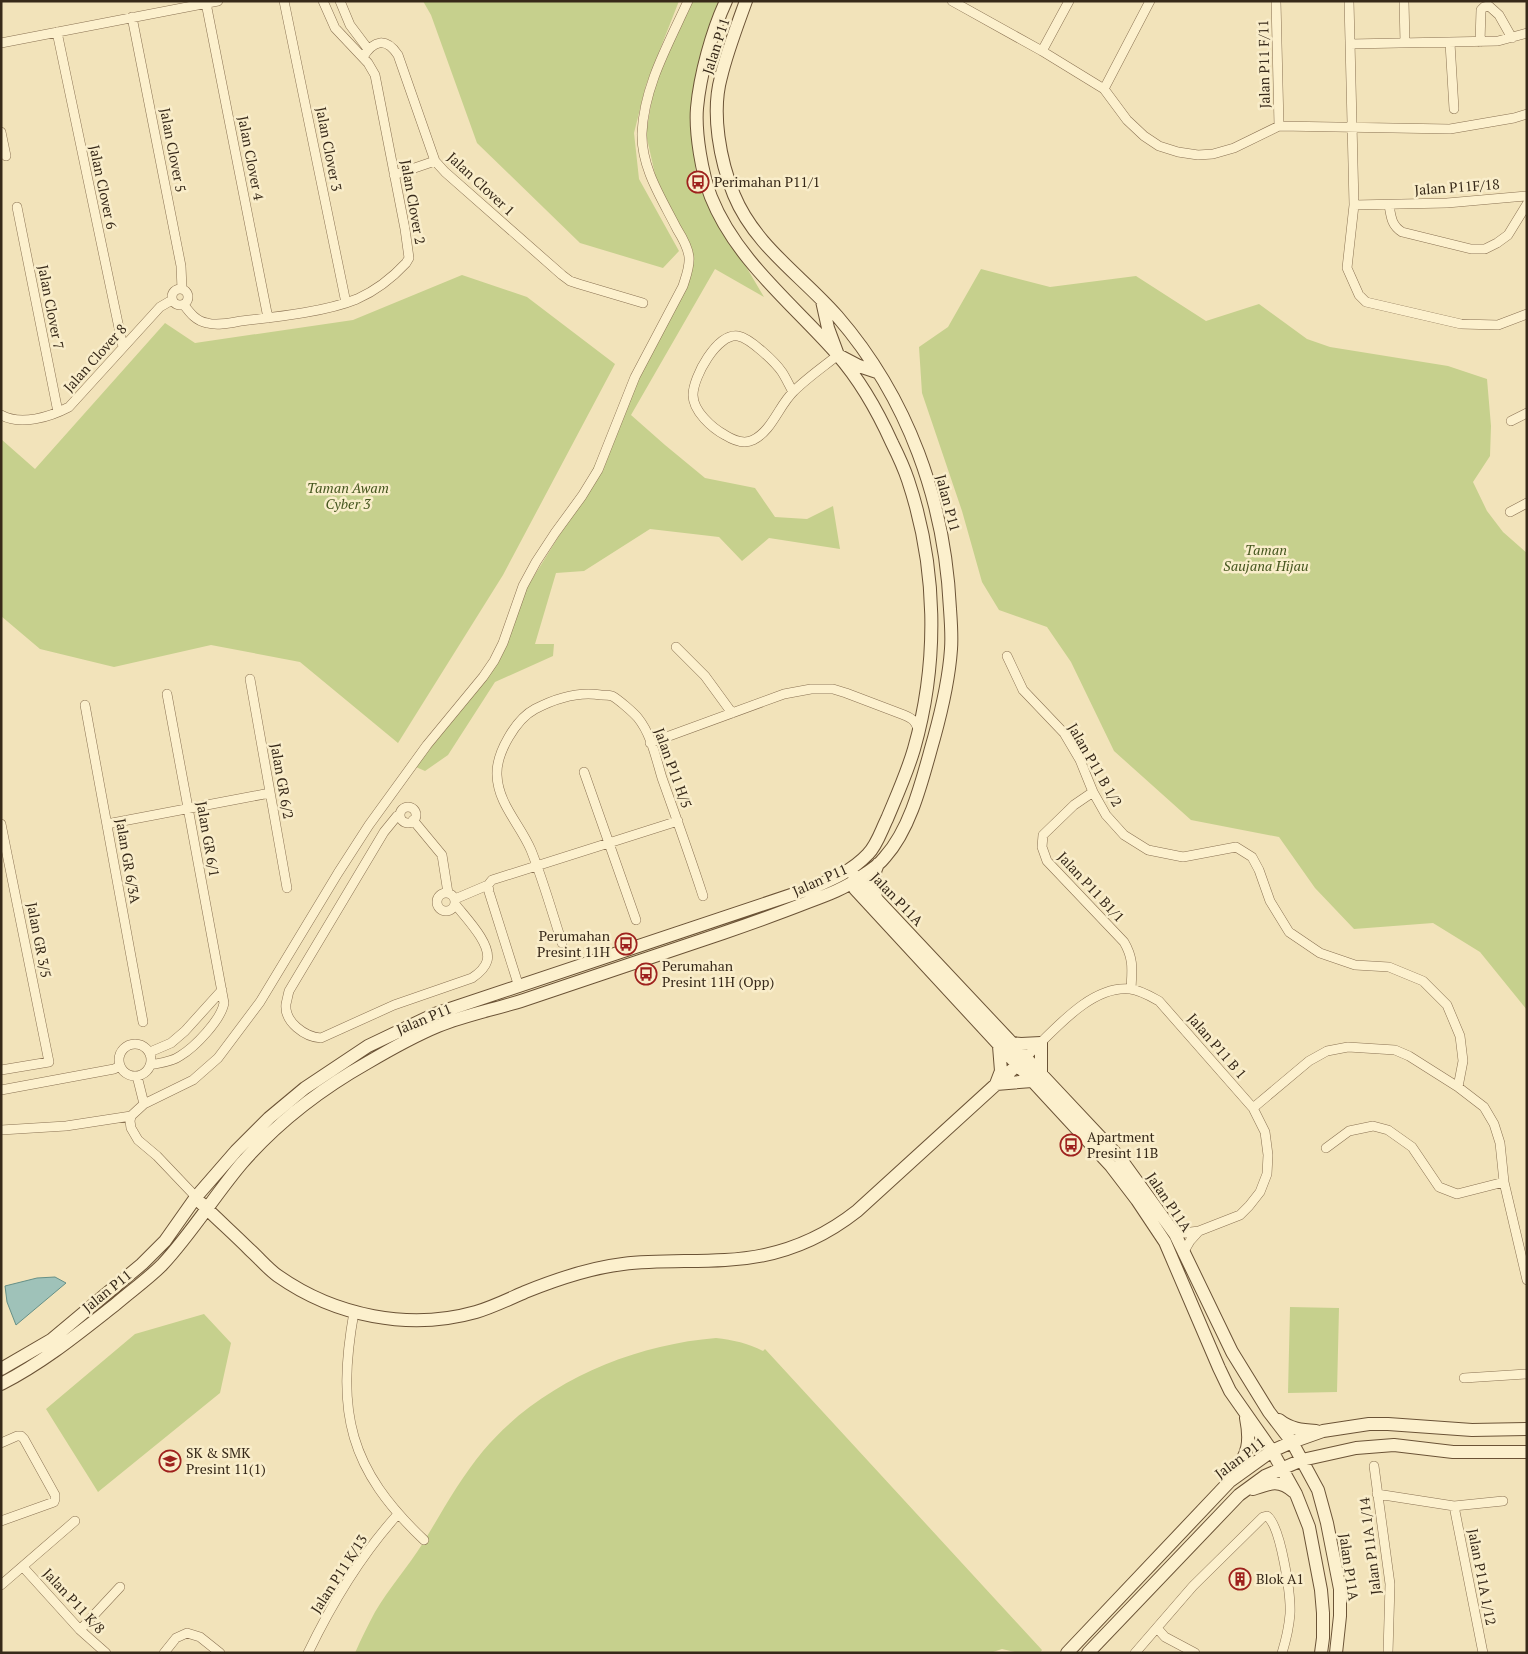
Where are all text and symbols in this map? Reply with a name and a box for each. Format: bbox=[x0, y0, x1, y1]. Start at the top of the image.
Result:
street label: Jalan P11 bbox=[698, 15, 734, 76]
street label: Jalan P11 F/11 bbox=[1253, 19, 1274, 109]
street label: Jalan Clover 3 bbox=[312, 105, 347, 193]
street label: Jalan Clover 5 bbox=[156, 106, 191, 194]
street label: Jalan Clover 4 bbox=[234, 114, 269, 202]
street label: Jalan Clover 6 bbox=[85, 143, 122, 231]
street label: Jalan Clover 1 bbox=[444, 147, 519, 220]
street label: Jalan Clover 2 bbox=[397, 158, 430, 246]
bus stop icon: Perimahan P11/1 bbox=[686, 170, 710, 194]
place label: Perimahan P11/1 bbox=[714, 172, 820, 191]
street label: Jalan P11F/18 bbox=[1414, 174, 1500, 199]
street label: Jalan Clover 7 bbox=[34, 263, 69, 351]
street label: Jalan Clover 8 bbox=[59, 319, 130, 396]
street label: Jalan P11 bbox=[932, 472, 965, 533]
park label: Taman Awam Cyber 3 bbox=[307, 478, 389, 513]
park label: Taman Saujana Hijau bbox=[1223, 540, 1309, 575]
street label: Jalan P11 B 1/2 bbox=[1064, 720, 1127, 810]
street label: Jalan P11 H/5 bbox=[650, 725, 697, 811]
street label: Jalan GR 6/2 bbox=[266, 742, 298, 820]
street label: Jalan GR 6/1 bbox=[192, 800, 224, 878]
street label: Jalan GR 6/3A bbox=[112, 817, 145, 905]
street label: Jalan P11 B1/1 bbox=[1054, 847, 1129, 926]
street label: Jalan P11 bbox=[789, 859, 850, 900]
street label: Jalan P11A bbox=[867, 868, 928, 930]
street label: Jalan GR 3/5 bbox=[23, 901, 56, 979]
place label: Perumahan Presint 11H bbox=[537, 926, 611, 961]
bus stop icon: Perumahan Presint 11H bbox=[614, 932, 638, 956]
place label: Perumahan Presint 11H (Opp) bbox=[662, 956, 774, 991]
bus stop icon: Perumahan Presint 11H (Opp) bbox=[634, 962, 658, 986]
street label: Jalan P11 bbox=[393, 998, 454, 1039]
street label: Jalan P11 B 1 bbox=[1184, 1009, 1251, 1082]
place label: Apartment Presint 11B bbox=[1087, 1127, 1158, 1162]
bus stop icon: Apartment Presint 11B bbox=[1059, 1133, 1083, 1157]
street label: Jalan P11A bbox=[1143, 1168, 1196, 1235]
street label: Jalan P11 bbox=[78, 1265, 135, 1316]
street label: Jalan P11 bbox=[1211, 1433, 1269, 1483]
place label: SK & SMK Presint 11(1) bbox=[186, 1443, 266, 1478]
school or university icon: SK & SMK Presint 11(1) bbox=[158, 1449, 182, 1473]
street label: Jalan P11A 1/14 bbox=[1354, 1496, 1385, 1596]
street label: Jalan P11A 1/12 bbox=[1464, 1527, 1501, 1627]
street label: Jalan P11 K/13 bbox=[306, 1531, 371, 1617]
street label: Jalan P11A bbox=[1335, 1532, 1364, 1602]
street label: Jalan P11 K/8 bbox=[39, 1564, 110, 1637]
building icon: Blok A1 bbox=[1228, 1567, 1252, 1591]
place label: Blok A1 bbox=[1256, 1569, 1304, 1588]

